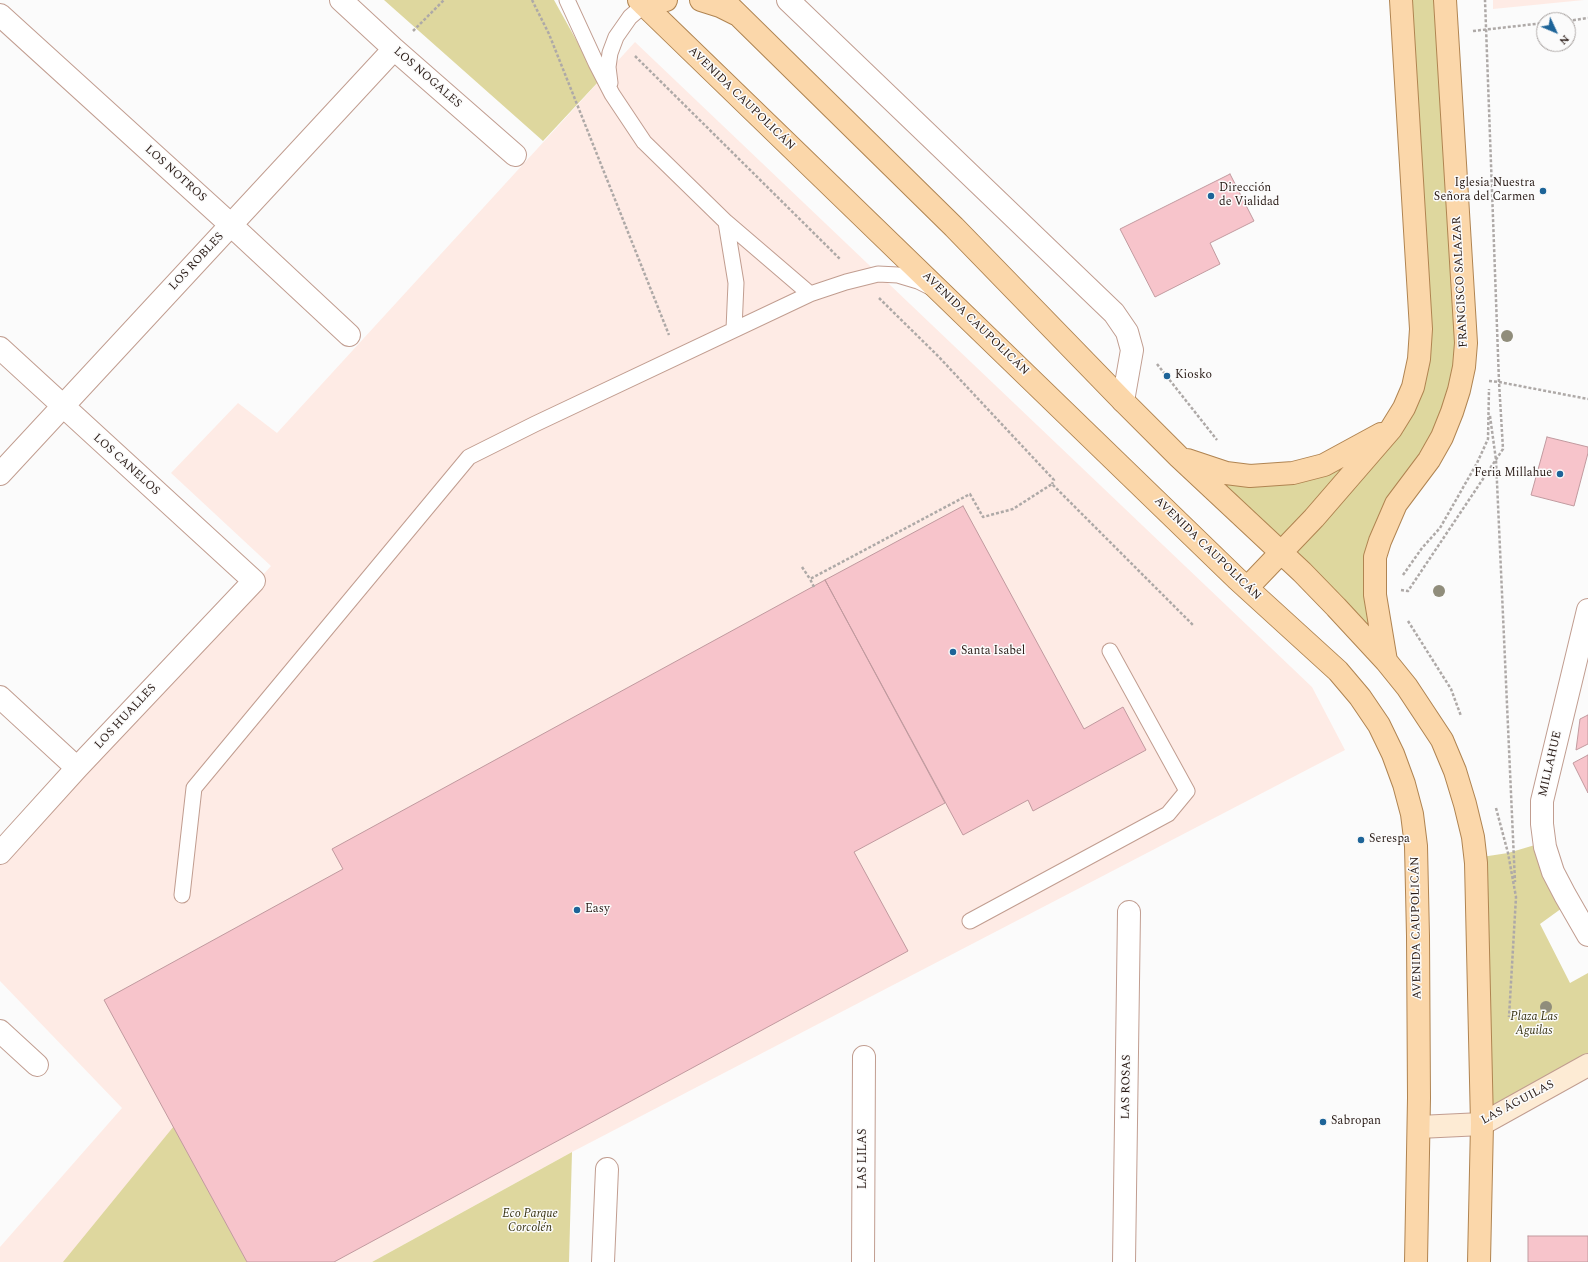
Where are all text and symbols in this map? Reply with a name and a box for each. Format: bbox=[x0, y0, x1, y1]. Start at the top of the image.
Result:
north arrow bbox=[1536, 12, 1576, 52]
text: N bbox=[1555, 31, 1574, 49]
street label: LOS NOGALES bbox=[390, 44, 464, 112]
street label: AVENIDA CAUPOLICÁN bbox=[685, 44, 797, 154]
street label: LOS NOTROS bbox=[141, 143, 209, 205]
place label: Iglesia Nuestra Señora del Carmen bbox=[1434, 177, 1535, 205]
place label: Dirección de Vialidad bbox=[1219, 182, 1280, 210]
marker: Iglesia Nuestra Señora del Carmen bbox=[1538, 186, 1548, 196]
marker: Dirección de Vialidad bbox=[1206, 191, 1216, 201]
street label: FRANCISCO SALAZAR bbox=[1450, 216, 1472, 348]
street label: LOS ROBLES bbox=[167, 230, 227, 294]
street label: AVENIDA CAUPOLICÁN bbox=[919, 269, 1031, 379]
place label: Kiosko bbox=[1175, 369, 1212, 383]
marker: Kiosko bbox=[1162, 371, 1172, 381]
street label: LOS CANELOS bbox=[90, 431, 162, 499]
place label: Feria Millahue bbox=[1474, 467, 1552, 481]
marker: Feria Millahue bbox=[1555, 469, 1565, 479]
street label: AVENIDA CAUPOLICÁN bbox=[1151, 494, 1263, 604]
place label: Santa Isabel bbox=[961, 645, 1025, 659]
marker: Santa Isabel bbox=[948, 647, 958, 657]
street label: LOS HUALLES bbox=[92, 681, 160, 753]
street label: MILLAHUE bbox=[1536, 730, 1566, 798]
place label: Serespa bbox=[1369, 833, 1410, 847]
marker: Serespa bbox=[1356, 835, 1366, 845]
street label: AVENIDA CAUPOLICÁN bbox=[1409, 856, 1425, 1000]
place label: Easy bbox=[585, 903, 610, 917]
marker: Easy bbox=[572, 905, 582, 915]
park label: Plaza Las Aguilas bbox=[1510, 1011, 1558, 1039]
street label: LAS ROSAS bbox=[1119, 1054, 1135, 1120]
street label: LAS ÁGUILAS bbox=[1479, 1078, 1557, 1128]
place label: Sabropan bbox=[1331, 1115, 1381, 1129]
marker: Sabropan bbox=[1318, 1117, 1328, 1127]
street label: LAS LILAS bbox=[857, 1129, 871, 1189]
park label: Eco Parque Corcolén bbox=[502, 1208, 558, 1236]

